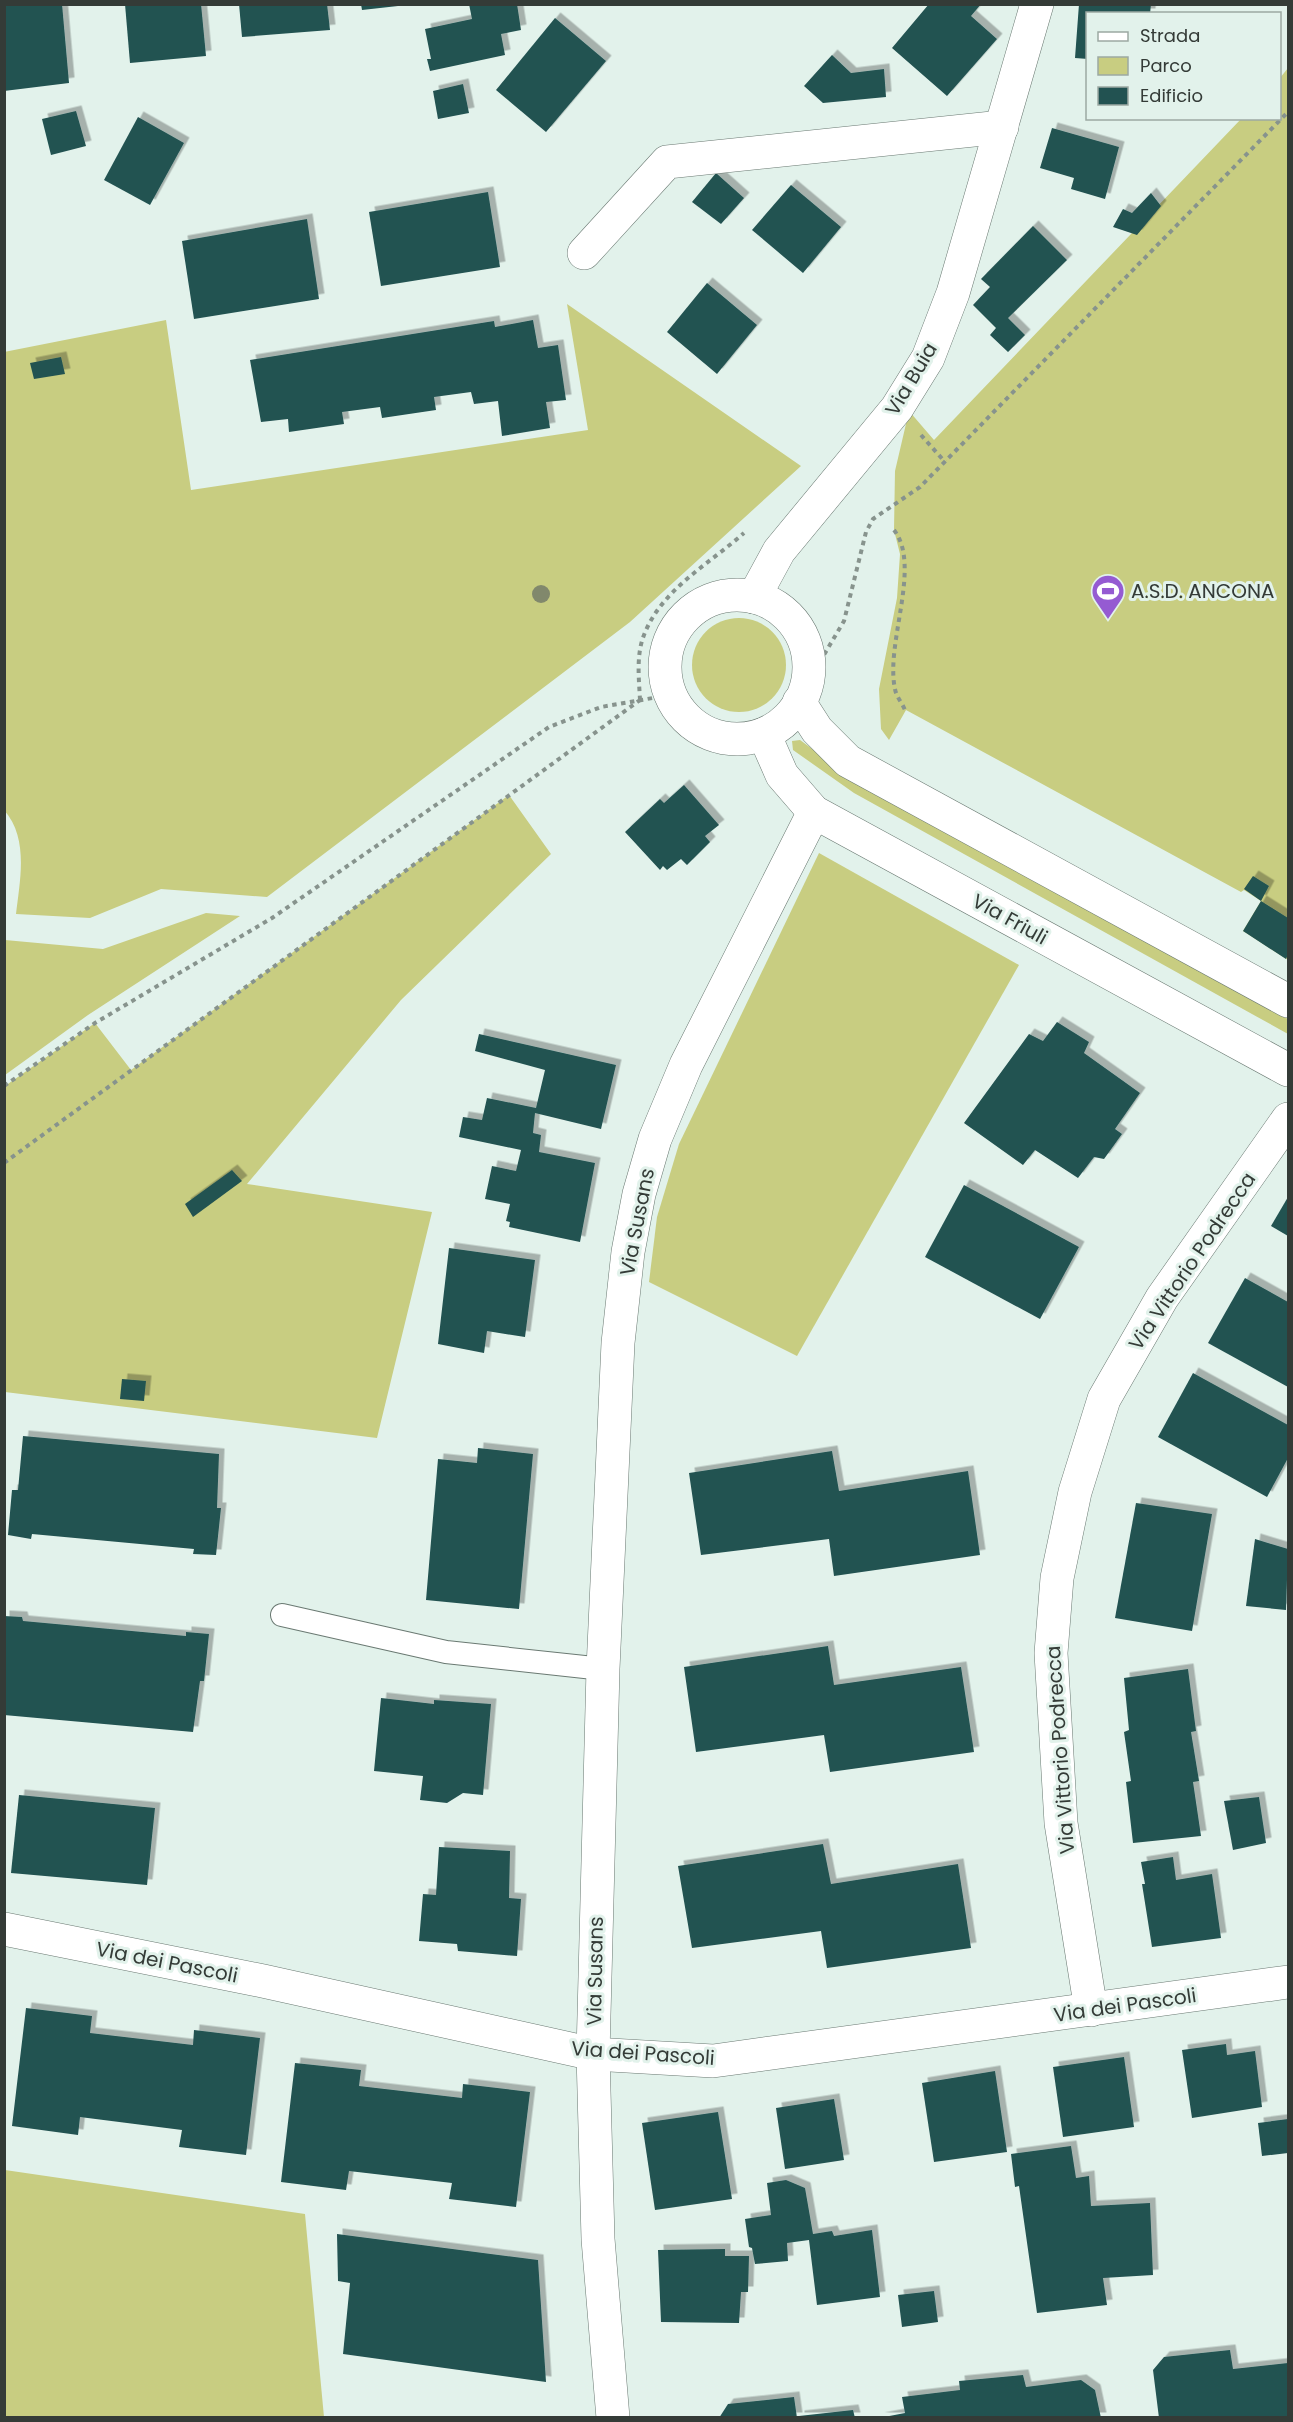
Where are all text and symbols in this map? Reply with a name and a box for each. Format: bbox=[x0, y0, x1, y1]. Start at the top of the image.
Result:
legend bbox=[1086, 12, 1281, 120]
text: Strada bbox=[1140, 23, 1200, 48]
text: Parco bbox=[1140, 53, 1192, 78]
text: Edificio bbox=[1140, 83, 1203, 108]
street label: Via Buia bbox=[878, 337, 944, 421]
sports icon: A.S.D. ANCONA bbox=[1090, 573, 1126, 620]
place label: A.S.D. ANCONA bbox=[1131, 577, 1275, 605]
street label: Via Friuli bbox=[967, 887, 1053, 951]
street label: Via Susans bbox=[613, 1166, 661, 1278]
street label: Via Vittorio Podrecca bbox=[1122, 1166, 1262, 1356]
street label: Via Vittorio Podrecca bbox=[1039, 1645, 1081, 1855]
street label: Via Susans bbox=[580, 1916, 610, 2026]
street label: Via dei Pascoli bbox=[94, 1935, 240, 1989]
street label: Via dei Pascoli bbox=[1052, 1981, 1198, 2029]
street label: Via dei Pascoli bbox=[570, 2034, 716, 2072]

